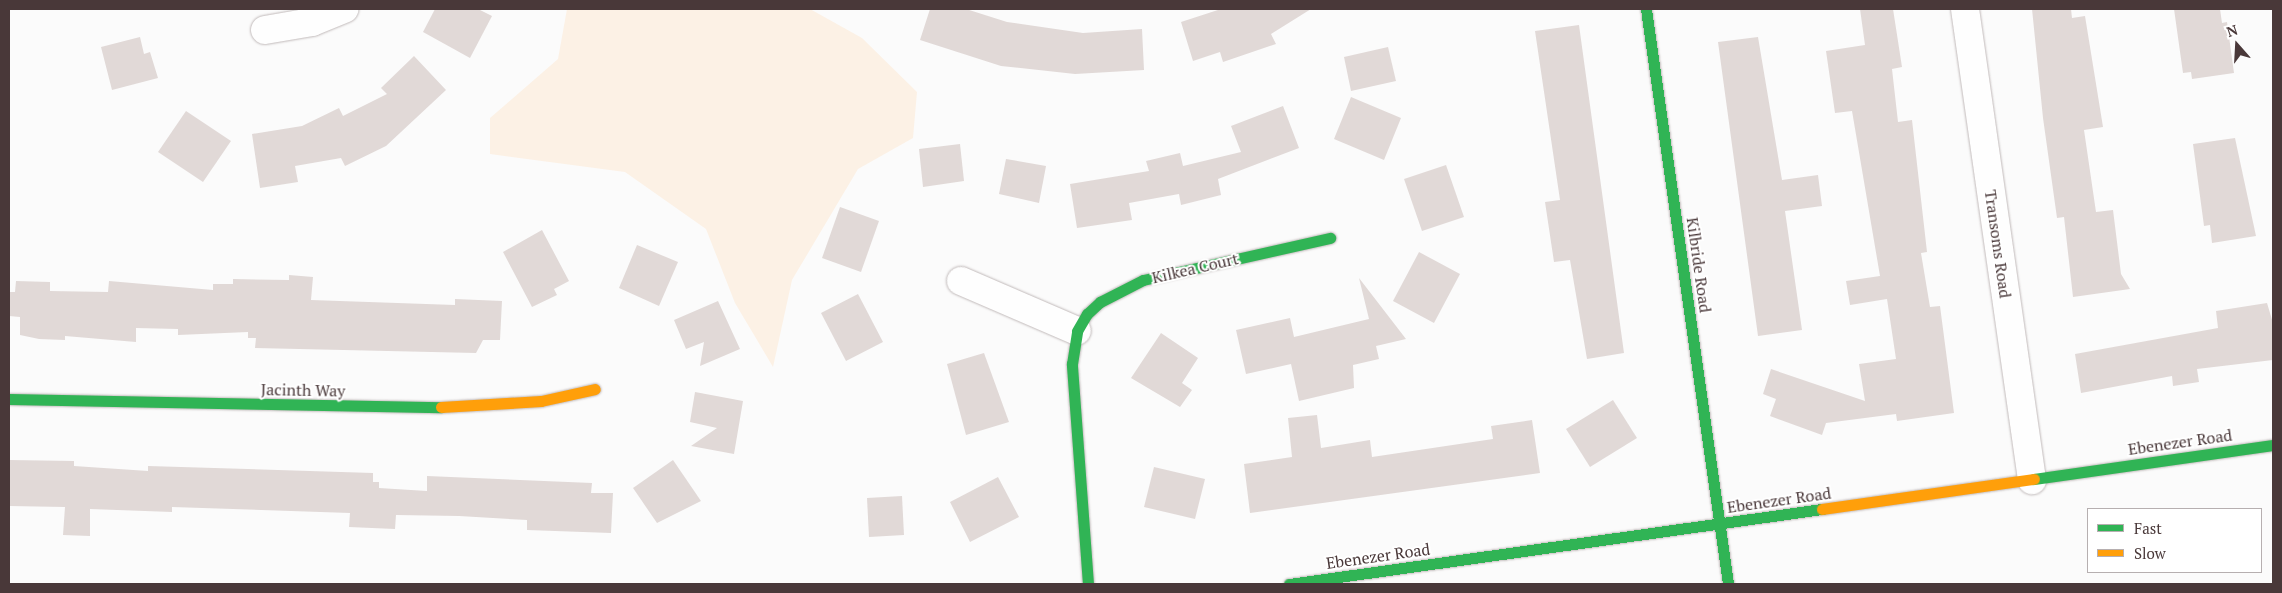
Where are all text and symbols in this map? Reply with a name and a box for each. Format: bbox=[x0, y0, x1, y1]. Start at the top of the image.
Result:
north arrow bbox=[2212, 20, 2262, 70]
text: N bbox=[2224, 20, 2240, 41]
street label: Transoms Road bbox=[1981, 189, 2015, 299]
street label: Kilbride Road bbox=[1683, 216, 1715, 314]
street label: Kilkea Court bbox=[1150, 249, 1240, 287]
street label: Jacinth Way bbox=[261, 380, 345, 400]
street label: Ebenezer Road bbox=[2127, 425, 2233, 459]
street label: Ebenezer Road bbox=[1726, 483, 1832, 517]
legend bbox=[2087, 508, 2262, 573]
text: Fast bbox=[2134, 518, 2162, 538]
street label: Ebenezer Road bbox=[1325, 539, 1431, 573]
text: Slow bbox=[2134, 543, 2166, 563]

